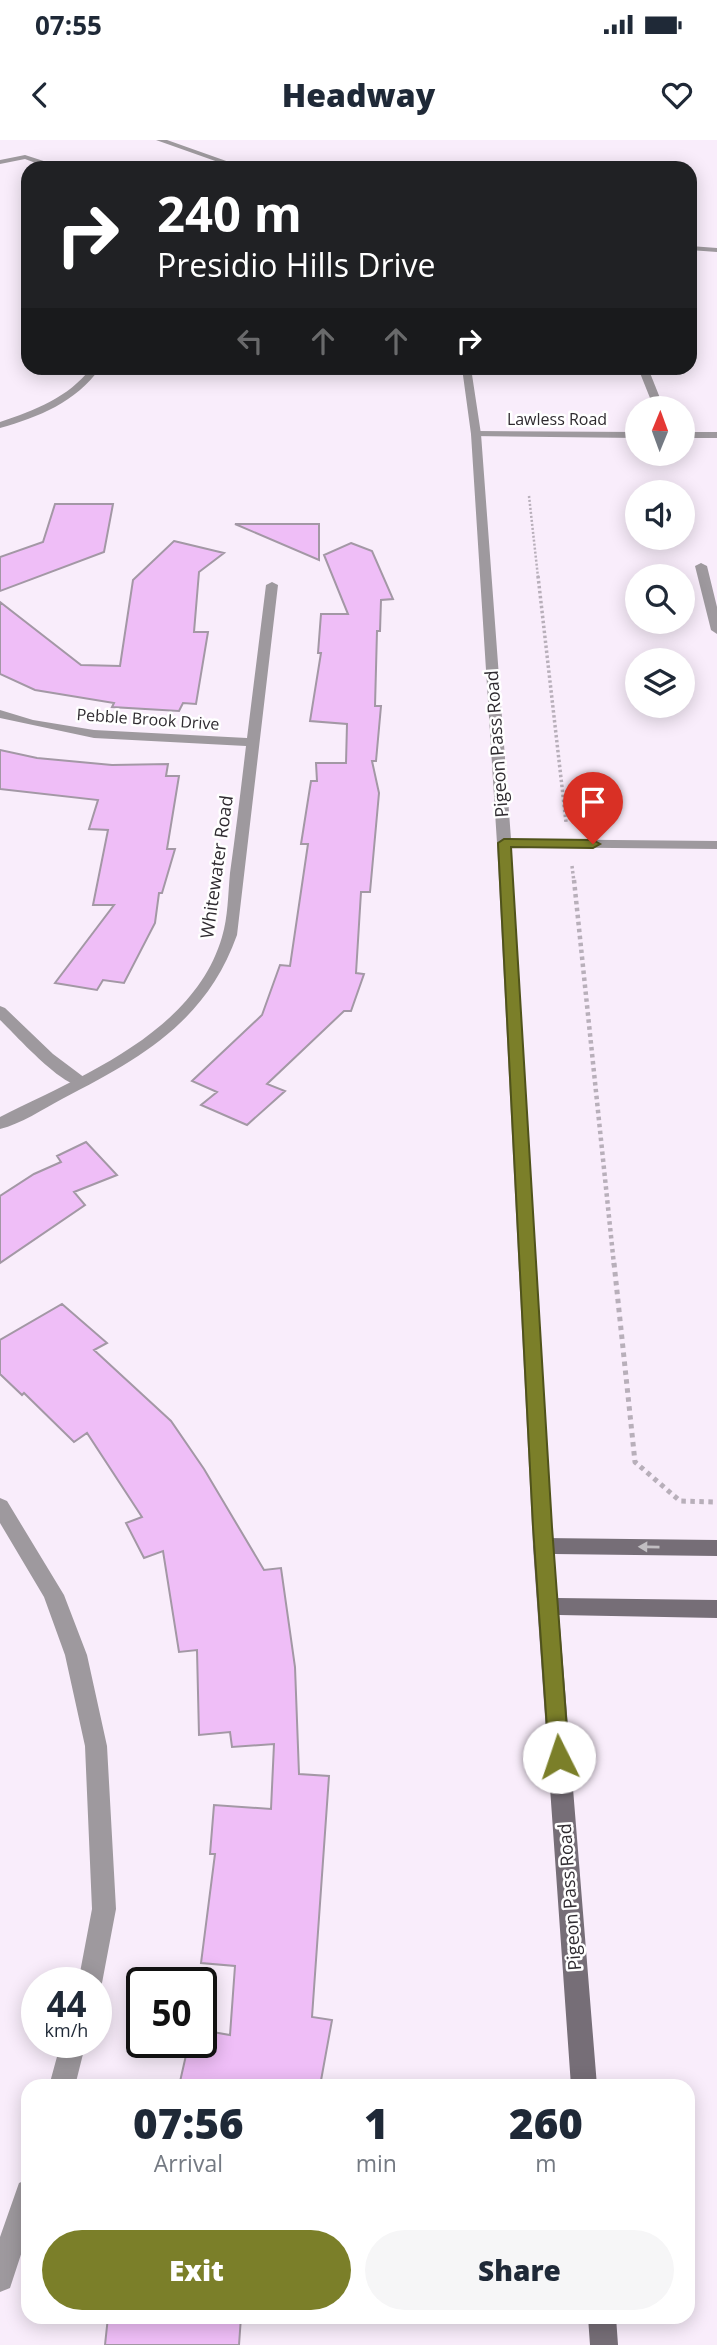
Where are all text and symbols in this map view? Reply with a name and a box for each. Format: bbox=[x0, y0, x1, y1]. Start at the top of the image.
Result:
text: 07:55 bbox=[35, 7, 102, 43]
text: Headway bbox=[282, 73, 435, 116]
icon: back bbox=[21, 76, 59, 114]
icon: heart bbox=[658, 76, 696, 114]
text: 240 m bbox=[157, 180, 302, 246]
icon: right bbox=[42, 189, 133, 280]
text: Presidio Hills Drive bbox=[157, 243, 436, 286]
icon: left bbox=[231, 322, 269, 360]
icon: ahead bbox=[304, 322, 342, 360]
icon: ahead bbox=[377, 322, 415, 360]
icon: right bbox=[450, 322, 488, 360]
north arrow bbox=[625, 396, 695, 466]
map controls bbox=[625, 396, 695, 718]
street label: Lawless Road bbox=[507, 408, 607, 430]
button: sound bbox=[625, 480, 695, 550]
button: search bbox=[625, 564, 695, 634]
button: layers bbox=[625, 648, 695, 718]
street label: Pigeon Pass Road bbox=[479, 670, 513, 818]
street label: Pebble Brook Drive bbox=[76, 703, 220, 735]
pin bbox=[563, 772, 623, 844]
icon: arrive bbox=[574, 783, 612, 821]
street label: Whitewater Road bbox=[194, 794, 238, 940]
one-way arrow bbox=[638, 1541, 660, 1553]
position arrow bbox=[522, 1720, 596, 1794]
street label: Pigeon Pass Road bbox=[552, 1823, 586, 1971]
speed limit sign: 50 bbox=[126, 1967, 217, 2058]
text: 44 bbox=[46, 1980, 87, 2027]
text: km/h bbox=[45, 2018, 88, 2042]
text: 07:56 bbox=[133, 2094, 244, 2151]
text: 1 bbox=[364, 2094, 389, 2151]
text: 260 bbox=[509, 2094, 583, 2151]
text: Arrival bbox=[154, 2147, 223, 2179]
text: min bbox=[356, 2147, 397, 2179]
text: m bbox=[535, 2147, 557, 2179]
button: Exit bbox=[42, 2230, 351, 2310]
button: Share bbox=[365, 2230, 674, 2310]

